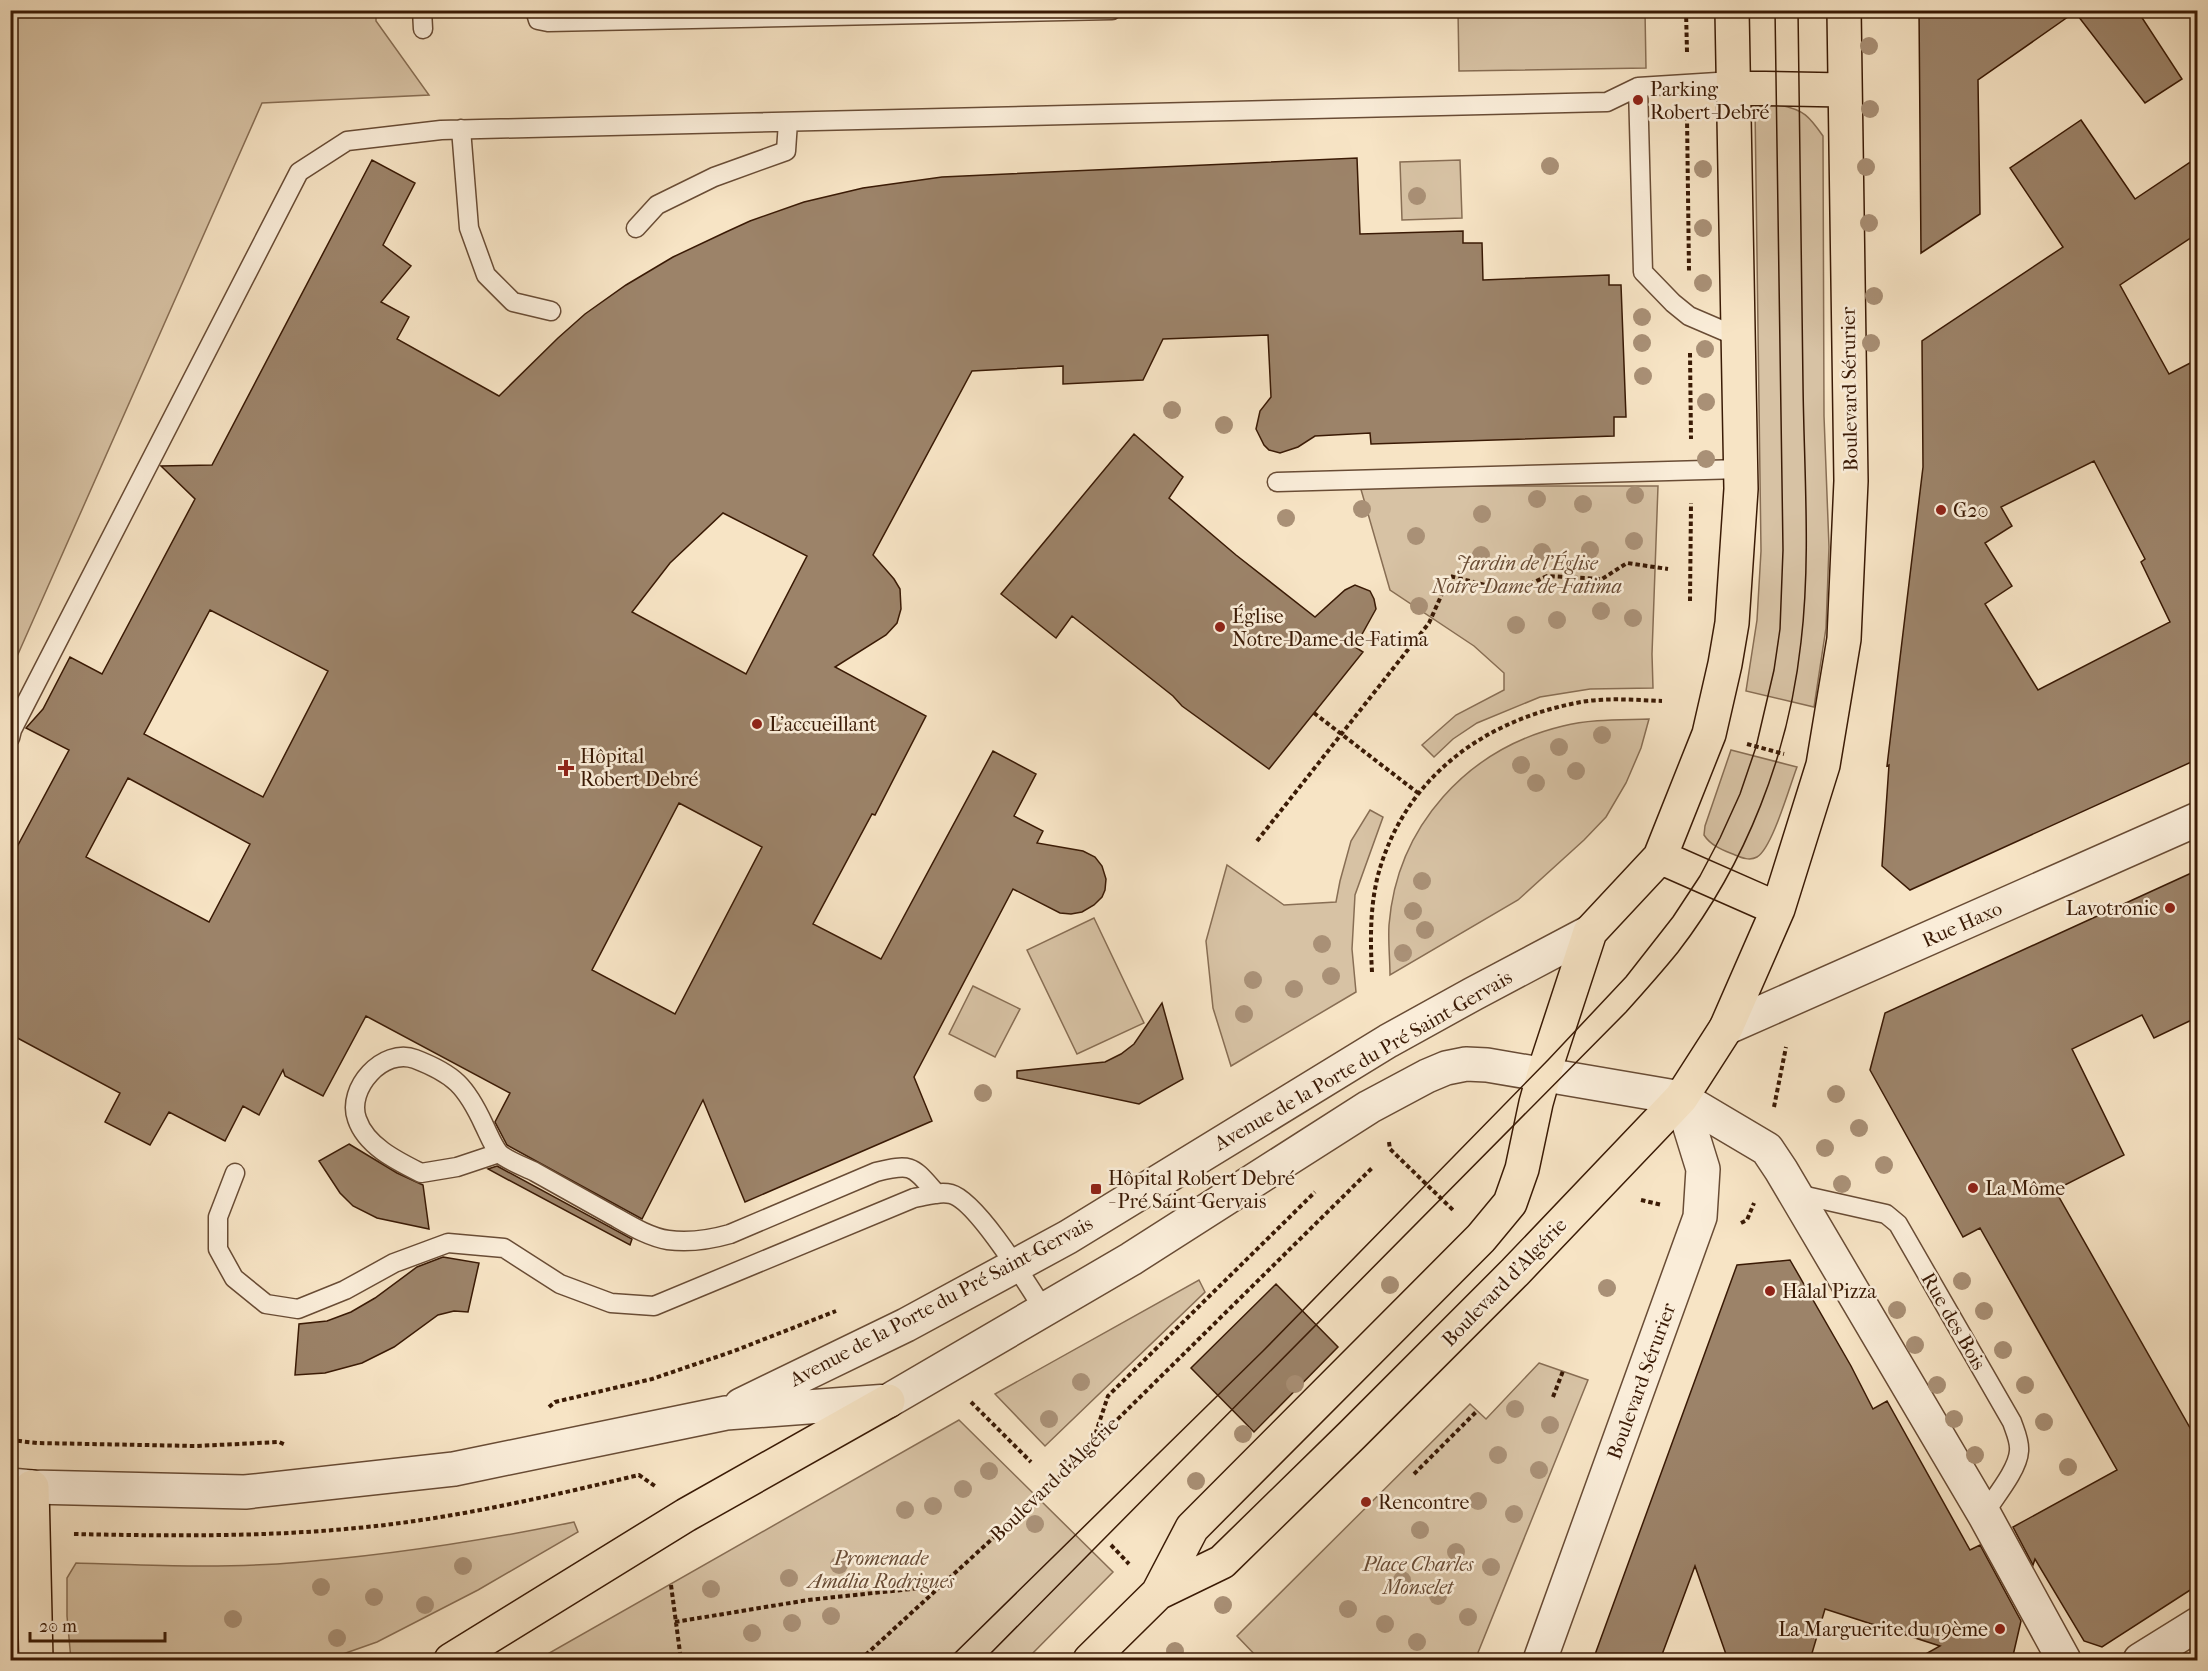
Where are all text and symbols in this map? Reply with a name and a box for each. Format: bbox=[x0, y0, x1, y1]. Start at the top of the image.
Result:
place label: Parking Robert-Debré bbox=[1650, 78, 1770, 124]
marker: Parking Robert-Debré bbox=[1631, 93, 1645, 107]
street label: Boulevard Sérurier bbox=[1837, 306, 1862, 472]
place label: G20 bbox=[1953, 499, 1988, 522]
marker: G20 bbox=[1934, 503, 1948, 517]
park label: Jardin de l'Église Notre-Dame-de-Fatima bbox=[1431, 550, 1622, 598]
place label: Église Notre-Dame-de-Fatima bbox=[1232, 604, 1429, 651]
marker: Église Notre-Dame-de-Fatima bbox=[1213, 620, 1227, 634]
place label: L'accueillant bbox=[769, 713, 877, 736]
marker: L'accueillant bbox=[750, 717, 764, 731]
place label: Hôpital Robert Debré bbox=[580, 745, 699, 791]
marker: Hôpital Robert Debré bbox=[557, 759, 575, 777]
street label: Rue Haxo bbox=[1919, 897, 2006, 952]
place label: Lavotronic bbox=[2066, 897, 2158, 920]
marker: Lavotronic bbox=[2163, 901, 2177, 915]
street label: Avenue de la Porte du Pré Saint-Gervais bbox=[1209, 966, 1516, 1156]
place label: Hôpital Robert Debré - Pré Saint-Gervais bbox=[1108, 1167, 1295, 1213]
place label: La Môme bbox=[1985, 1177, 2065, 1200]
marker: La Môme bbox=[1966, 1181, 1980, 1195]
marker: Hôpital Robert Debré - Pré Saint-Gervais bbox=[1089, 1182, 1103, 1196]
street label: Avenue de la Porte du Pré Saint-Gervais bbox=[785, 1212, 1097, 1392]
street label: Boulevard d'Algérie bbox=[1437, 1213, 1572, 1351]
street label: Rue des Bois bbox=[1917, 1269, 1991, 1374]
place label: Halal Pizza bbox=[1782, 1280, 1877, 1303]
marker: Halal Pizza bbox=[1763, 1284, 1777, 1298]
street label: Boulevard Sérurier bbox=[1603, 1299, 1681, 1462]
street label: Boulevard d'Algérie bbox=[985, 1412, 1123, 1546]
place label: Rencontre bbox=[1378, 1491, 1469, 1514]
marker: Rencontre bbox=[1359, 1495, 1373, 1509]
park label: Promenade Amália Rodrigues bbox=[805, 1547, 955, 1593]
park label: Place Charles Monselet bbox=[1362, 1553, 1474, 1599]
scale bar bbox=[30, 1605, 165, 1643]
text: 20 m bbox=[39, 1616, 77, 1637]
place label: La Marguerite du 19ème bbox=[1778, 1618, 1988, 1641]
marker: La Marguerite du 19ème bbox=[1993, 1622, 2007, 1636]

